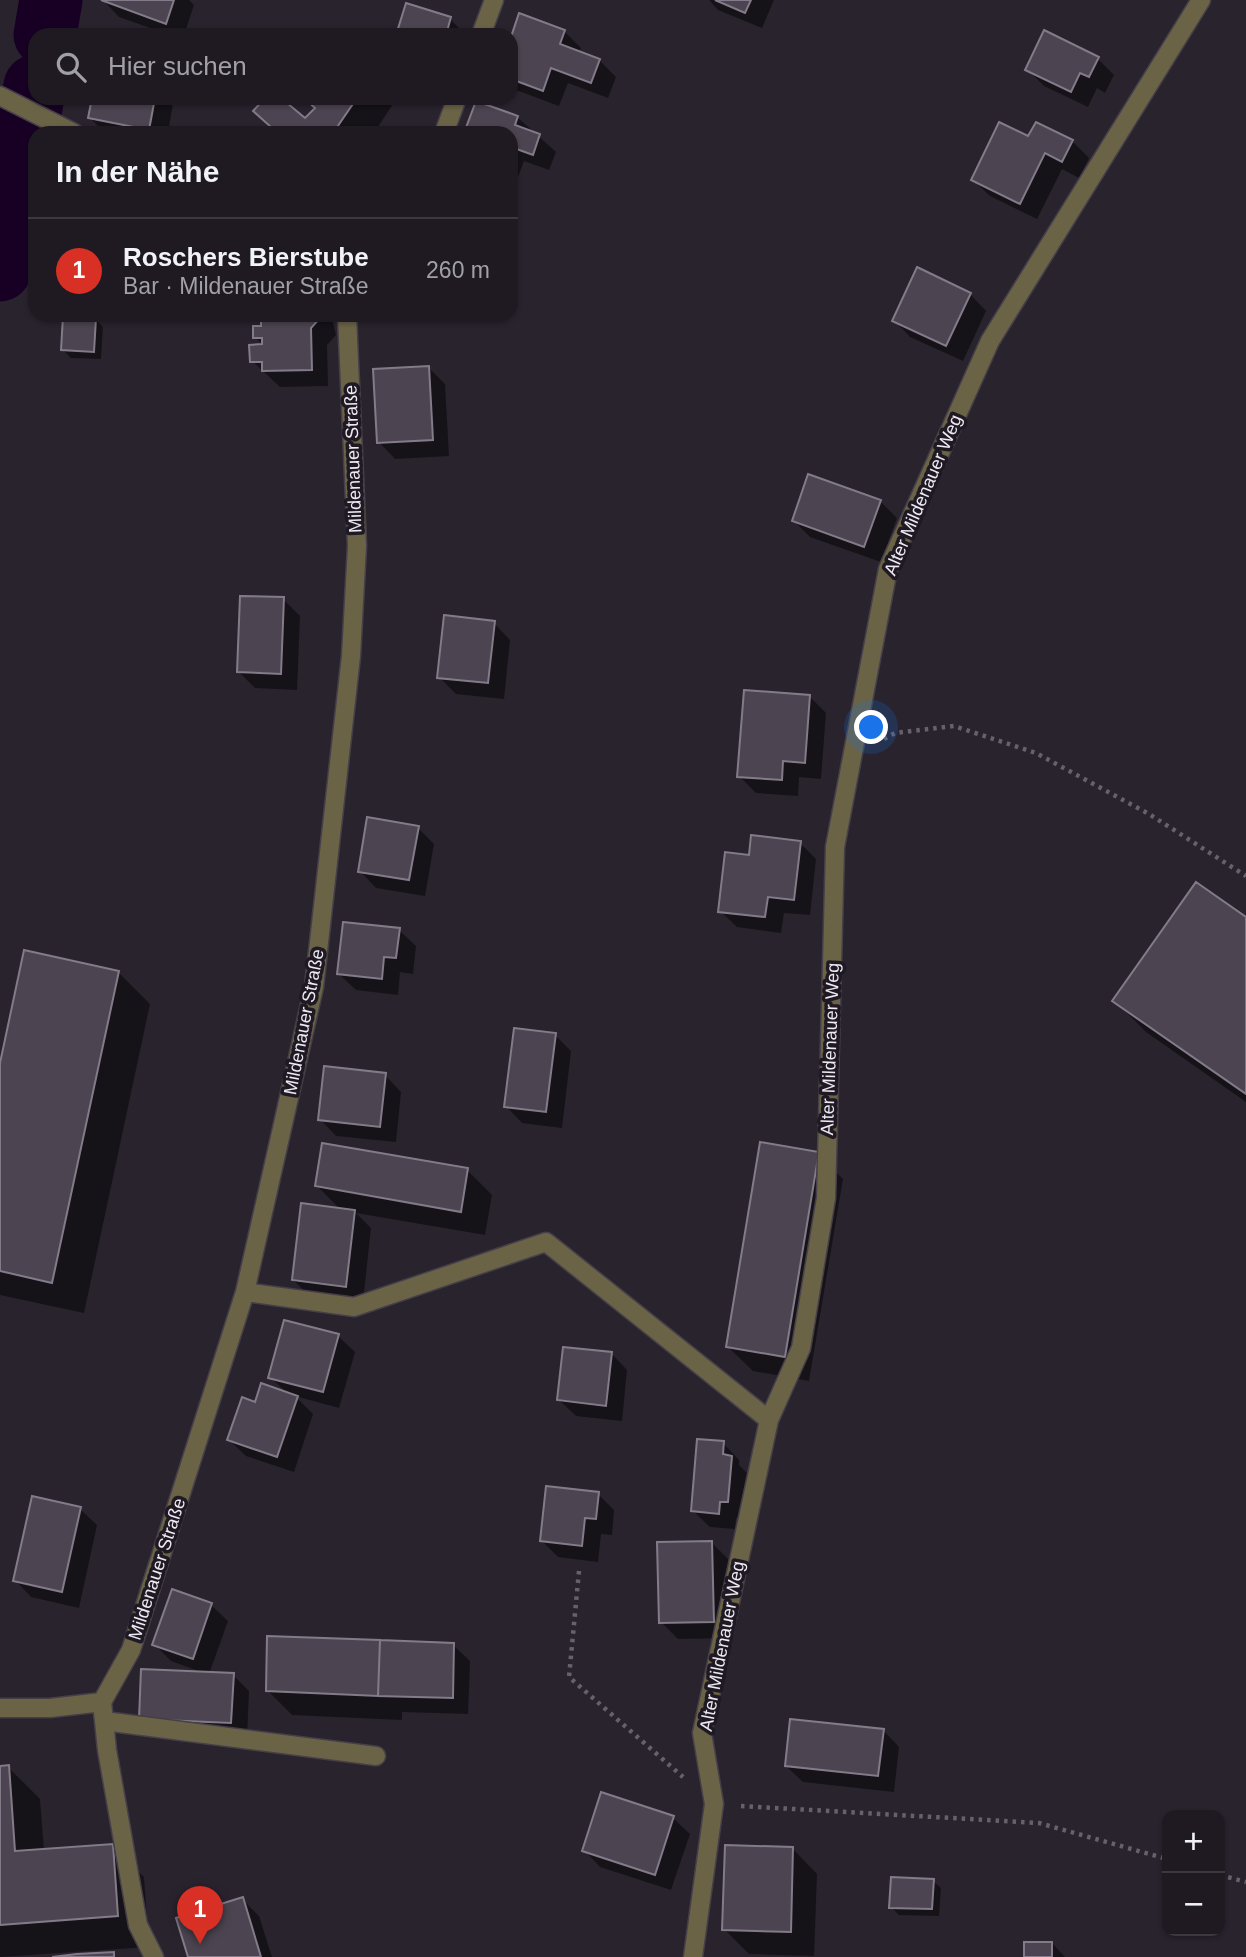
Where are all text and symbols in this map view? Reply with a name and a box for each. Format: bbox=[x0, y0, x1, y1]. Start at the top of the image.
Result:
search box bbox=[28, 28, 518, 105]
icon: search bbox=[52, 48, 90, 86]
text: Hier suchen bbox=[108, 51, 247, 81]
text: In der Nähe bbox=[56, 155, 219, 188]
text: Roschers Bierstube bbox=[123, 242, 369, 272]
text: 1 bbox=[73, 257, 85, 283]
text: 260 m bbox=[426, 257, 490, 283]
text: Bar · Mildenauer Straße bbox=[123, 273, 368, 299]
street label: Mildenauer Straße bbox=[340, 385, 366, 533]
street label: Alter Mildenauer Weg bbox=[880, 412, 966, 578]
your location bbox=[854, 710, 888, 744]
street label: Mildenauer Straße bbox=[280, 947, 328, 1097]
street label: Alter Mildenauer Weg bbox=[817, 962, 843, 1136]
street label: Mildenauer Straße bbox=[125, 1495, 189, 1643]
street label: Alter Mildenauer Weg bbox=[696, 1559, 748, 1733]
map controls bbox=[1162, 1810, 1225, 1936]
button: + bbox=[1162, 1810, 1225, 1873]
button: − bbox=[1162, 1873, 1225, 1936]
pin: 1 bbox=[177, 1886, 223, 1944]

